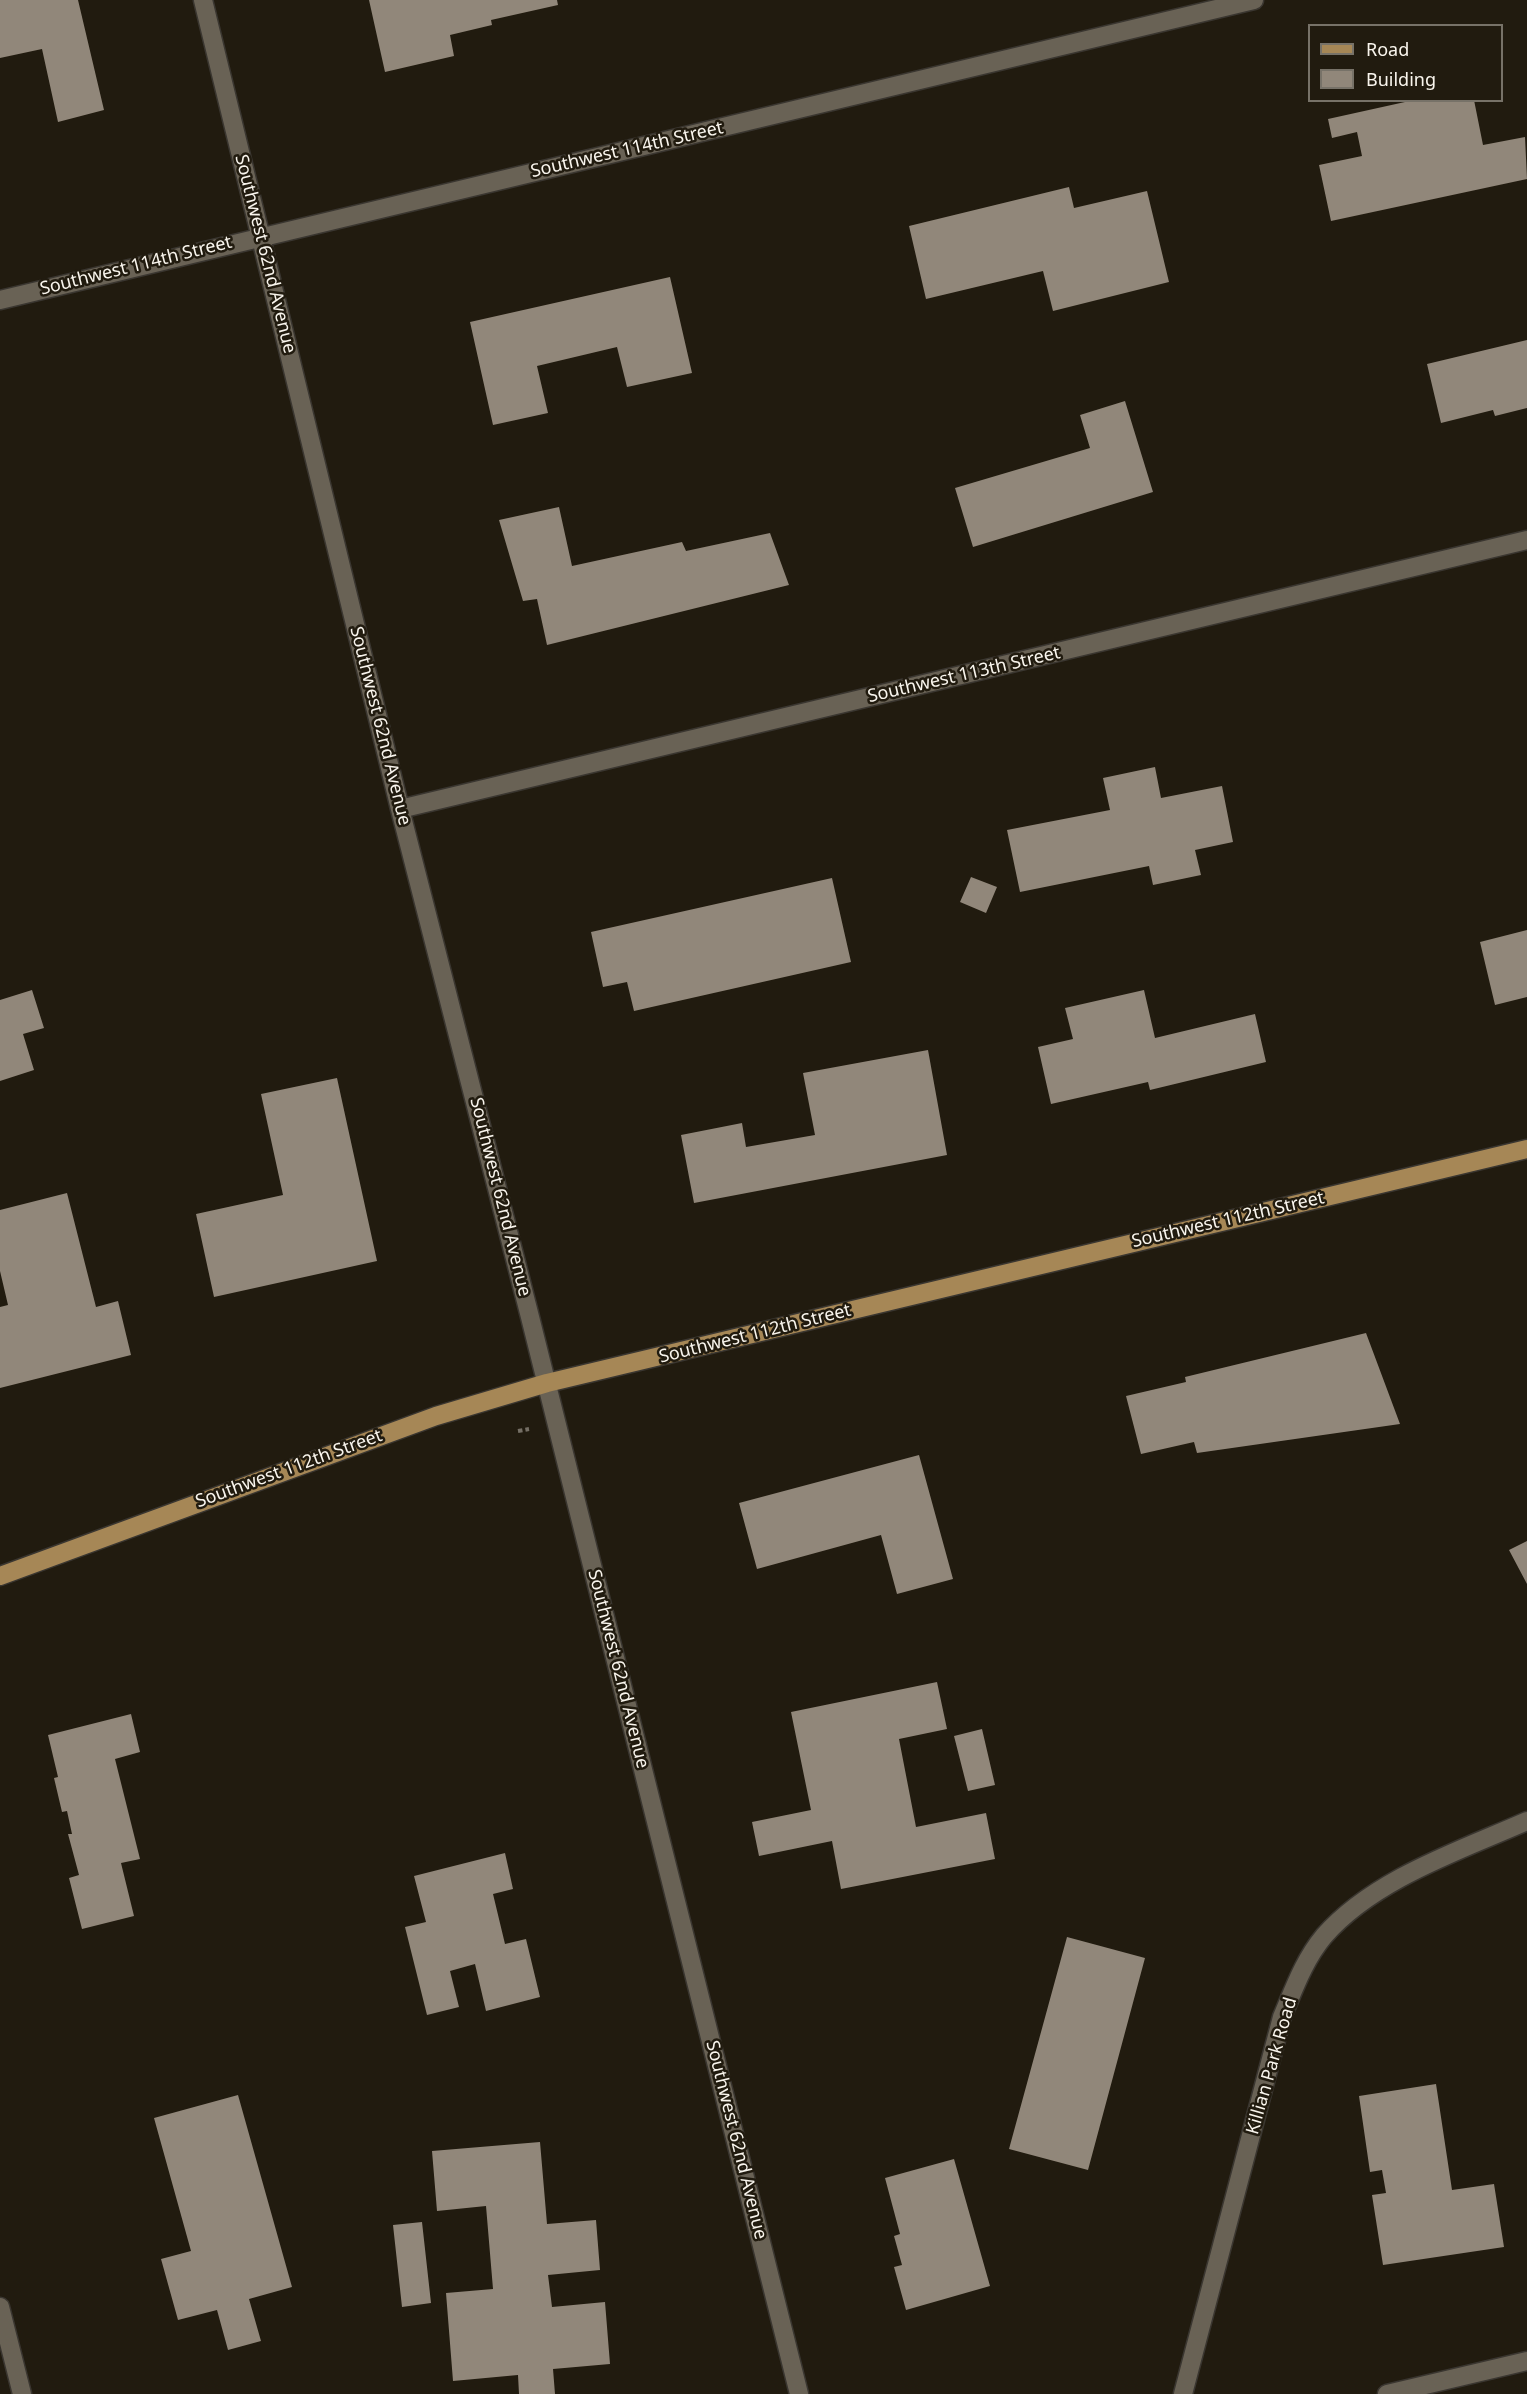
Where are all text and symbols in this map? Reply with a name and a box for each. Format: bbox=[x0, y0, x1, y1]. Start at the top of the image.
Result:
legend bbox=[1308, 24, 1503, 102]
text: Road bbox=[1366, 37, 1409, 61]
text: Building bbox=[1366, 67, 1436, 91]
street label: Southwest 114th Street bbox=[529, 117, 725, 183]
street label: Southwest 62nd Avenue bbox=[230, 152, 300, 356]
street label: Southwest 114th Street bbox=[38, 232, 234, 300]
street label: Southwest 62nd Avenue bbox=[345, 624, 415, 828]
street label: Southwest 113th Street bbox=[866, 642, 1062, 708]
street label: Southwest 62nd Avenue bbox=[465, 1095, 535, 1299]
street label: Southwest 112th Street bbox=[1130, 1187, 1326, 1253]
street label: Southwest 112th Street bbox=[657, 1300, 853, 1368]
street label: Southwest 112th Street bbox=[193, 1425, 385, 1513]
street label: Southwest 62nd Avenue bbox=[583, 1567, 653, 1771]
street label: Killian Park Road bbox=[1242, 1995, 1302, 2137]
street label: Southwest 62nd Avenue bbox=[701, 2038, 771, 2242]

